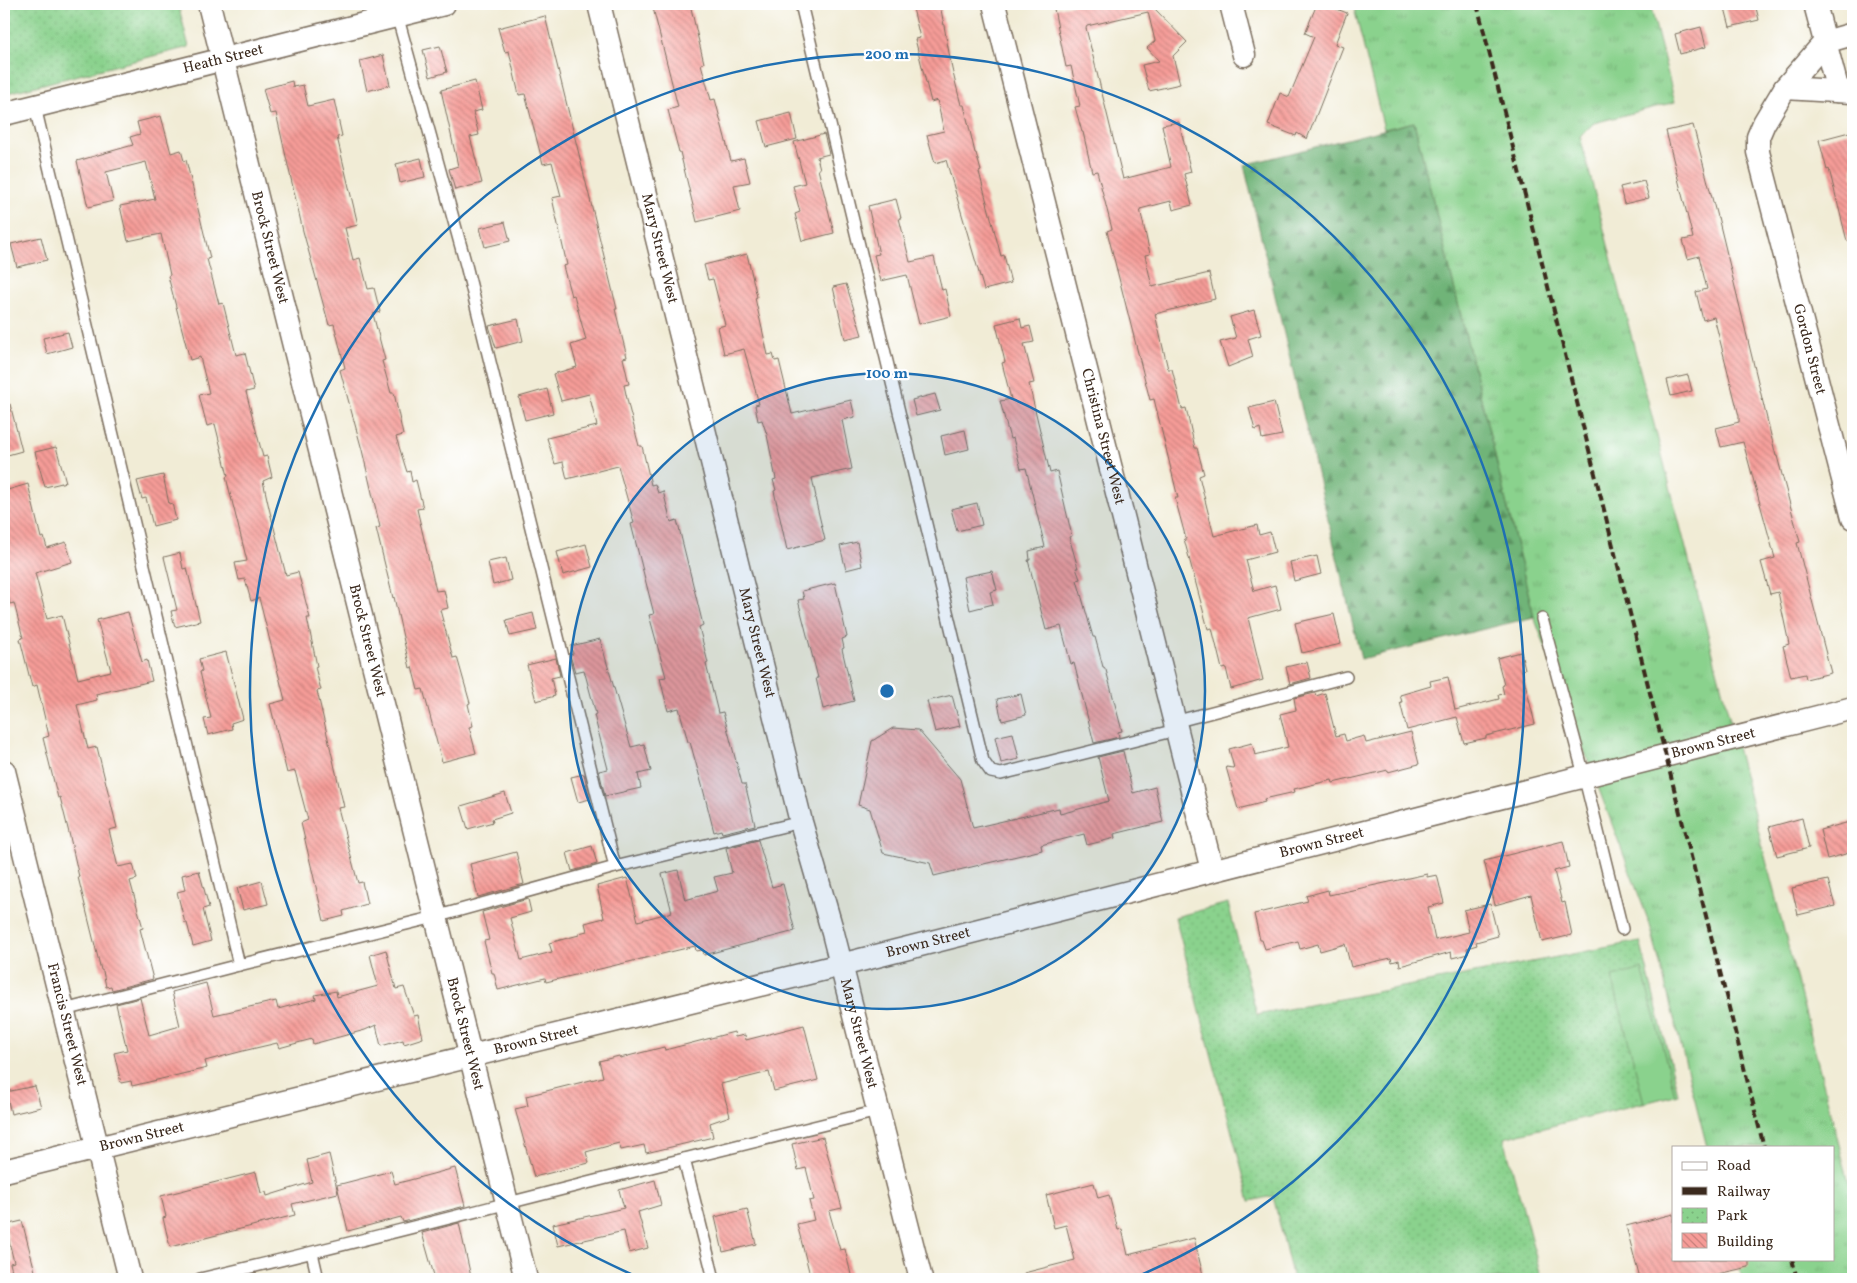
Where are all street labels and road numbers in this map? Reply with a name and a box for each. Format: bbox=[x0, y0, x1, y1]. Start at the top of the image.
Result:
street label: Heath Street bbox=[181, 39, 266, 79]
street label: Brock Street West bbox=[245, 189, 294, 306]
street label: Mary Street West bbox=[636, 191, 683, 306]
street label: Gordon Street bbox=[1787, 302, 1831, 397]
street label: Christina Street West bbox=[1076, 366, 1130, 507]
street label: Brock Street West bbox=[343, 582, 391, 699]
street label: Mary Street West bbox=[733, 585, 780, 700]
street label: Brown Street bbox=[1669, 723, 1758, 764]
street label: Brown Street bbox=[1277, 822, 1366, 864]
street label: Brown Street bbox=[884, 922, 973, 964]
street label: Francis Street West bbox=[41, 961, 92, 1088]
street label: Brock Street West bbox=[441, 975, 489, 1092]
street label: Mary Street West bbox=[835, 976, 883, 1091]
street label: Brown Street bbox=[492, 1020, 581, 1061]
street label: Brown Street bbox=[97, 1117, 186, 1158]

